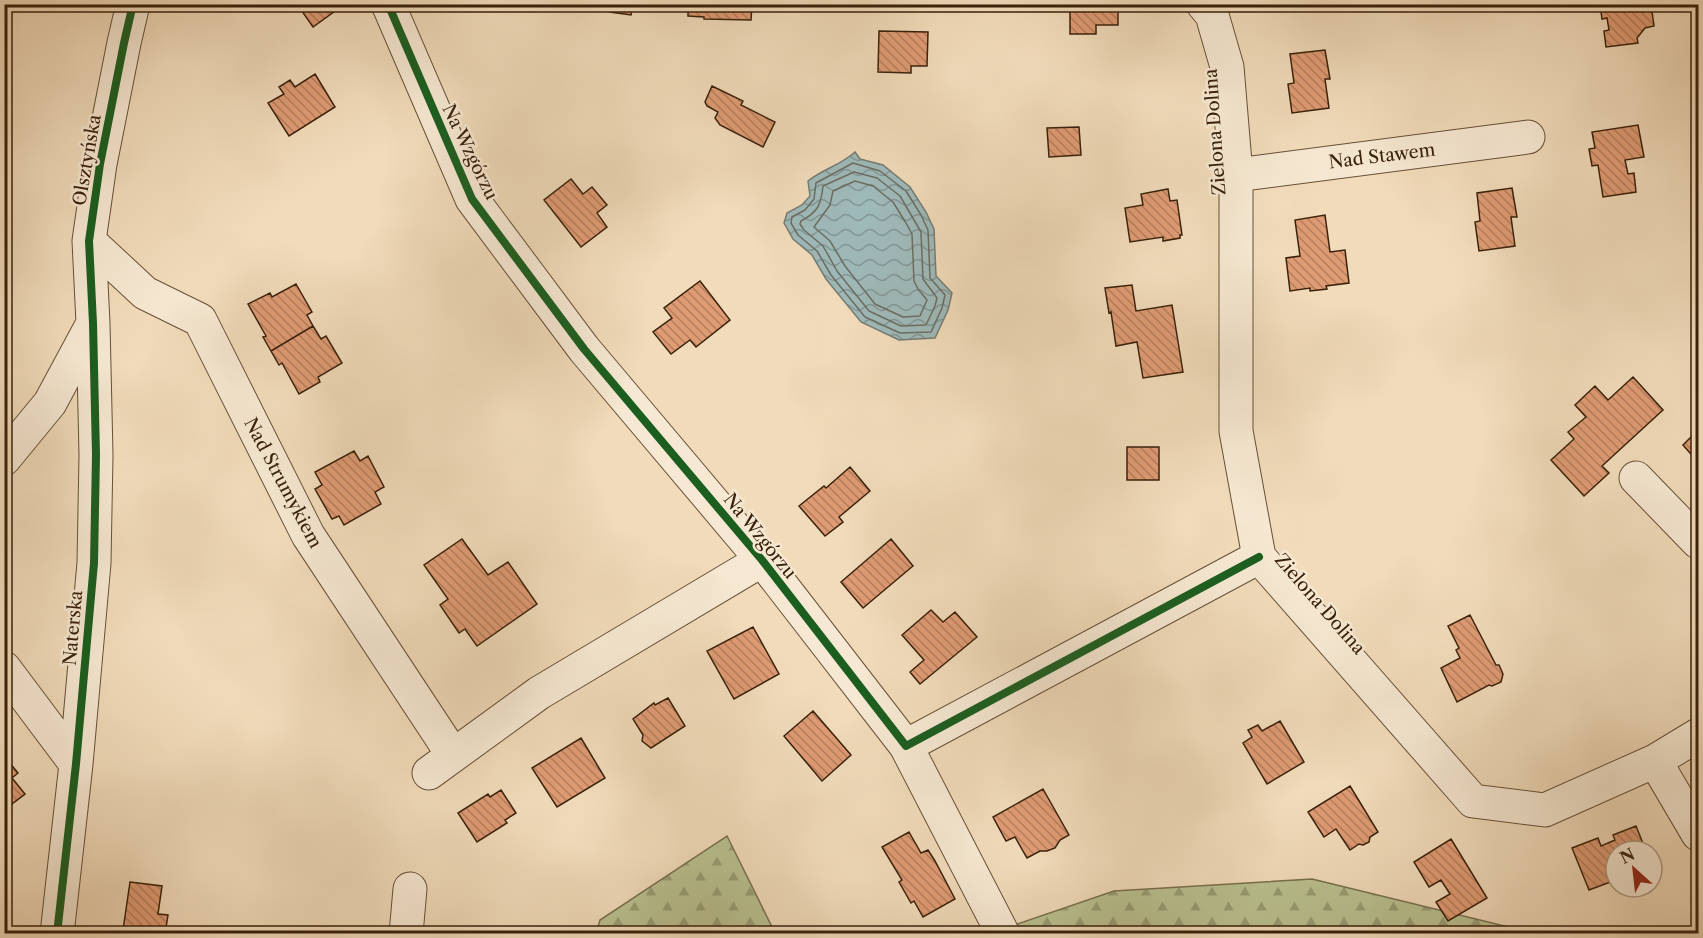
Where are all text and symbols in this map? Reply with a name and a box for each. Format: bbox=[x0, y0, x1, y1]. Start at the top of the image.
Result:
street label: Zielona Dolina bbox=[1200, 68, 1230, 196]
street label: Na Wzgórzu bbox=[437, 101, 503, 203]
street label: Olsztyńska bbox=[68, 112, 106, 207]
street label: Nad Stawem bbox=[1328, 139, 1437, 173]
street label: Nad Strumykiem bbox=[239, 414, 327, 552]
street label: Na Wzgórzu bbox=[719, 489, 801, 583]
street label: Zielona Dolina bbox=[1270, 549, 1370, 659]
street label: Naterska bbox=[59, 589, 87, 666]
north arrow bbox=[1604, 839, 1664, 899]
text: N bbox=[1616, 844, 1638, 868]

